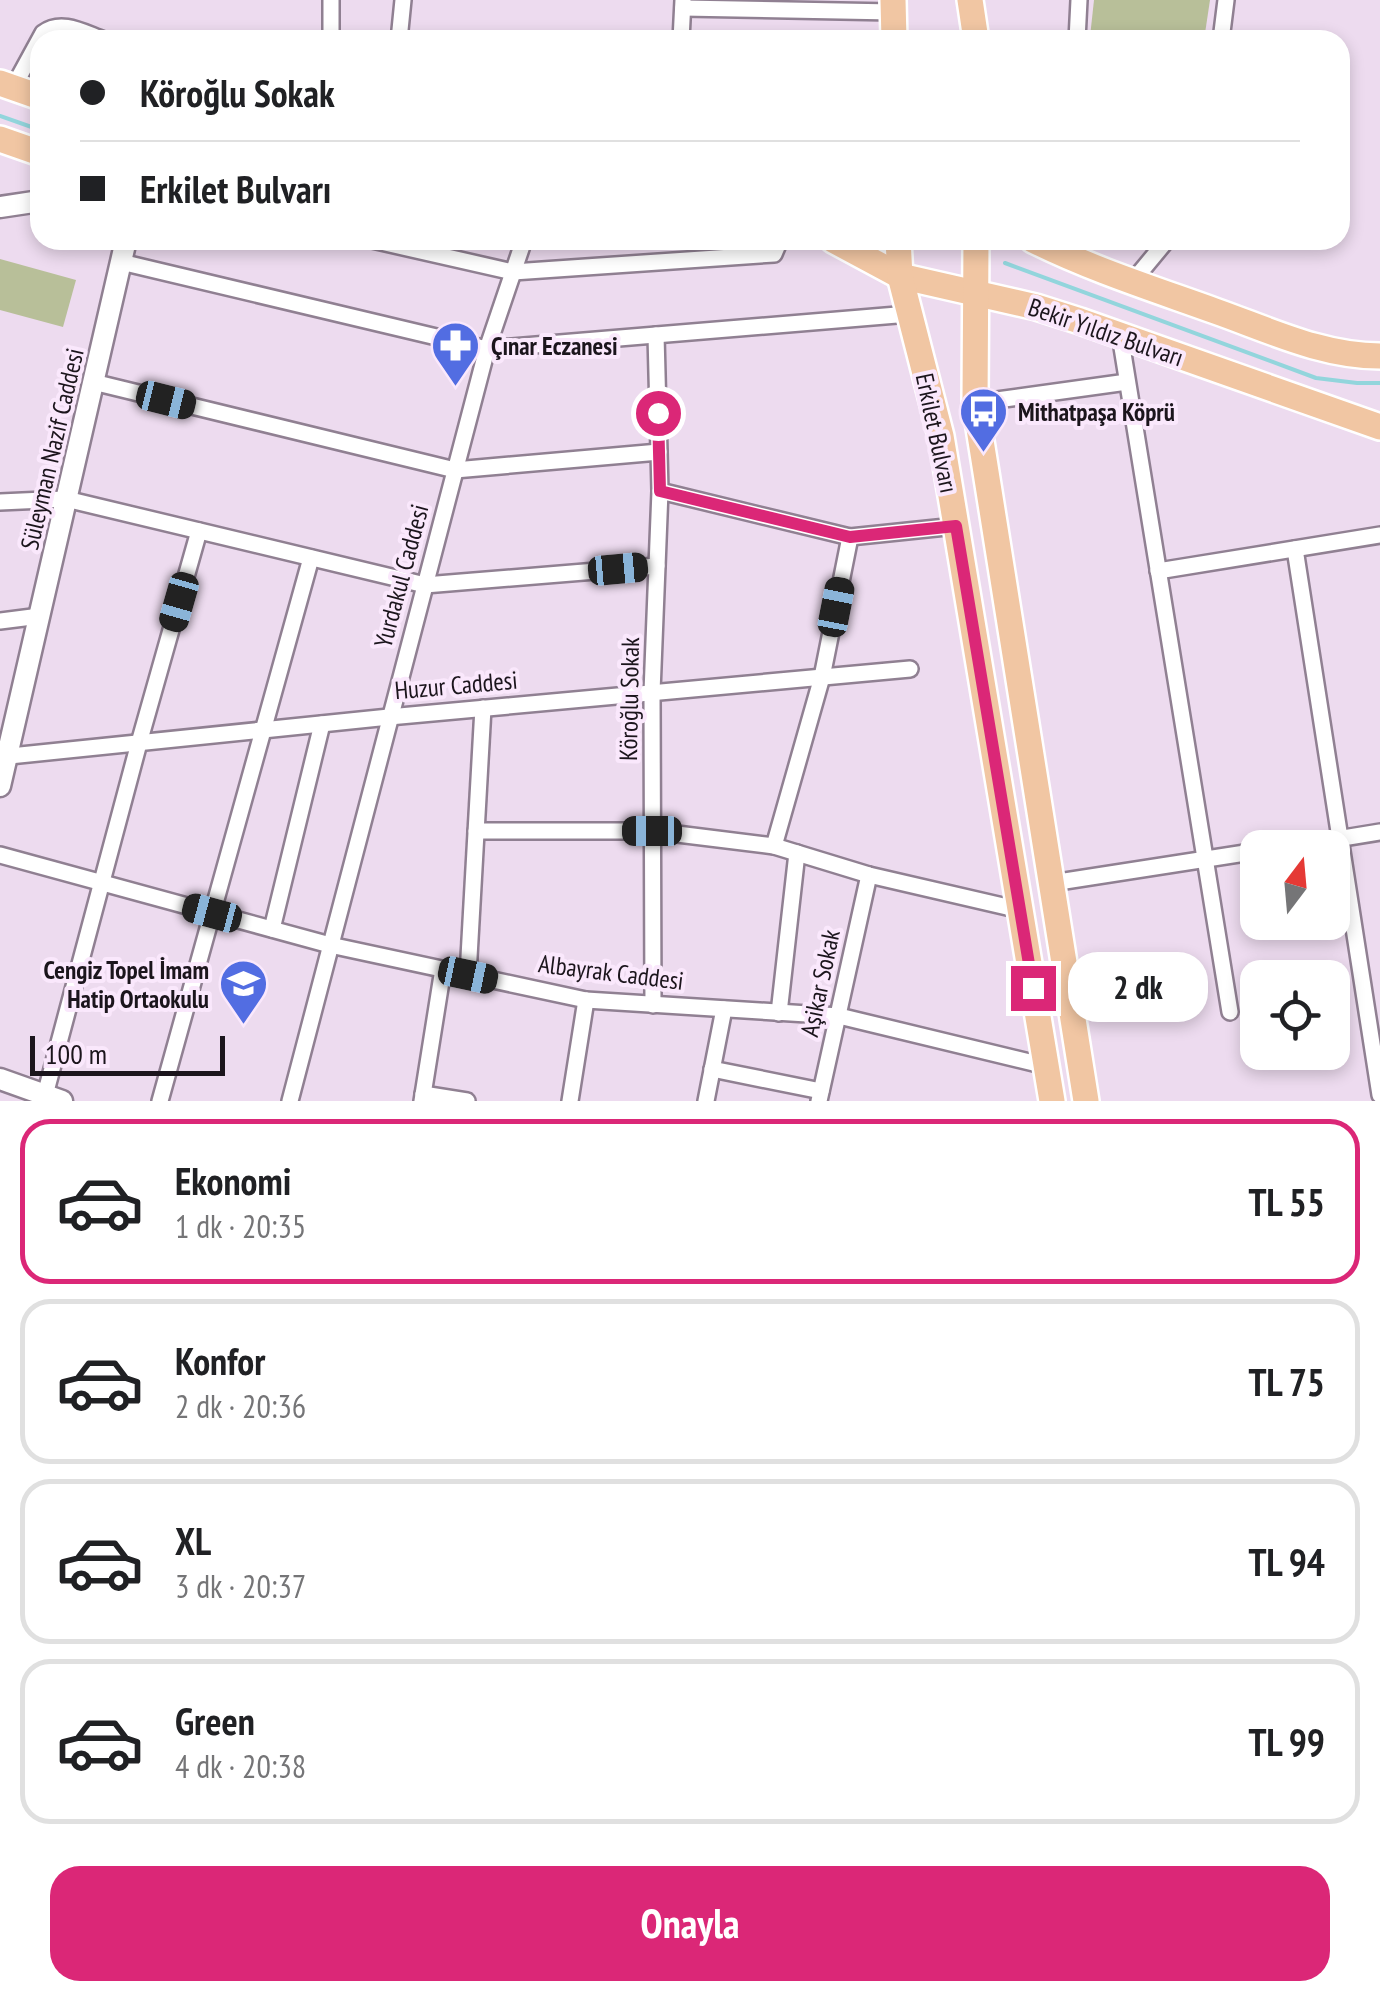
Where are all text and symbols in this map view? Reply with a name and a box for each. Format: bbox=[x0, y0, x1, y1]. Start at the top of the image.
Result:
text: Köroğlu Sokak bbox=[140, 68, 335, 117]
text: Erkilet Bulvarı bbox=[140, 164, 331, 213]
street label: Bekir Yıldız Bulvarı bbox=[1024, 291, 1188, 373]
pharmacy icon: Çınar Eczanesi bbox=[430, 320, 482, 388]
place label: Çınar Eczanesi bbox=[491, 330, 618, 362]
street label: Süleyman Nazif Caddesi bbox=[13, 345, 91, 553]
street label: Erkilet Bulvarı bbox=[909, 370, 965, 496]
car bbox=[133, 378, 199, 422]
bus stop icon: Mithatpaşa Köprü bbox=[957, 386, 1009, 454]
route start bbox=[636, 391, 681, 436]
place label: Mithatpaşa Köprü bbox=[1018, 396, 1175, 428]
street label: Yurdakul Caddesi bbox=[367, 501, 435, 651]
car bbox=[587, 551, 649, 587]
car bbox=[156, 569, 202, 635]
car bbox=[816, 575, 856, 639]
street label: Köroğlu Sokak bbox=[612, 637, 646, 761]
street label: Huzur Caddesi bbox=[393, 664, 519, 706]
car bbox=[622, 816, 682, 846]
north arrow bbox=[1240, 830, 1350, 940]
map controls bbox=[1240, 830, 1350, 1070]
car bbox=[179, 891, 245, 935]
street label: Aşikar Sokak bbox=[793, 926, 847, 1039]
street label: Albayrak Caddesi bbox=[537, 947, 685, 997]
callout: 2 dk bbox=[1068, 953, 1208, 1023]
place label: Cengiz Topel İmam Hatip Ortaokulu bbox=[44, 954, 209, 1015]
car bbox=[436, 954, 500, 996]
school or university icon: Cengiz Topel İmam Hatip Ortaokulu bbox=[218, 958, 270, 1026]
button: locate bbox=[1240, 960, 1350, 1070]
route end bbox=[1011, 966, 1056, 1011]
text: 2 dk bbox=[1113, 966, 1163, 1008]
scale bar bbox=[30, 1031, 225, 1076]
text: 100 m bbox=[45, 1035, 107, 1072]
text: Ekonomi bbox=[175, 1156, 291, 1205]
icon: car bbox=[55, 1157, 145, 1247]
text: TL 55 bbox=[1248, 1177, 1325, 1226]
text: 1 dk · 20:35 bbox=[175, 1205, 306, 1247]
text: Konfor bbox=[175, 1336, 265, 1385]
icon: car bbox=[55, 1337, 145, 1427]
text: TL 75 bbox=[1248, 1357, 1325, 1406]
text: 2 dk · 20:36 bbox=[175, 1385, 306, 1427]
text: XL bbox=[175, 1516, 211, 1565]
icon: car bbox=[55, 1517, 145, 1607]
text: TL 94 bbox=[1248, 1537, 1325, 1586]
text: 3 dk · 20:37 bbox=[175, 1565, 306, 1607]
text: Green bbox=[175, 1696, 255, 1745]
icon: car bbox=[55, 1697, 145, 1787]
text: TL 99 bbox=[1248, 1717, 1325, 1766]
text: 4 dk · 20:38 bbox=[175, 1745, 306, 1787]
button: Onayla bbox=[50, 1866, 1330, 1981]

